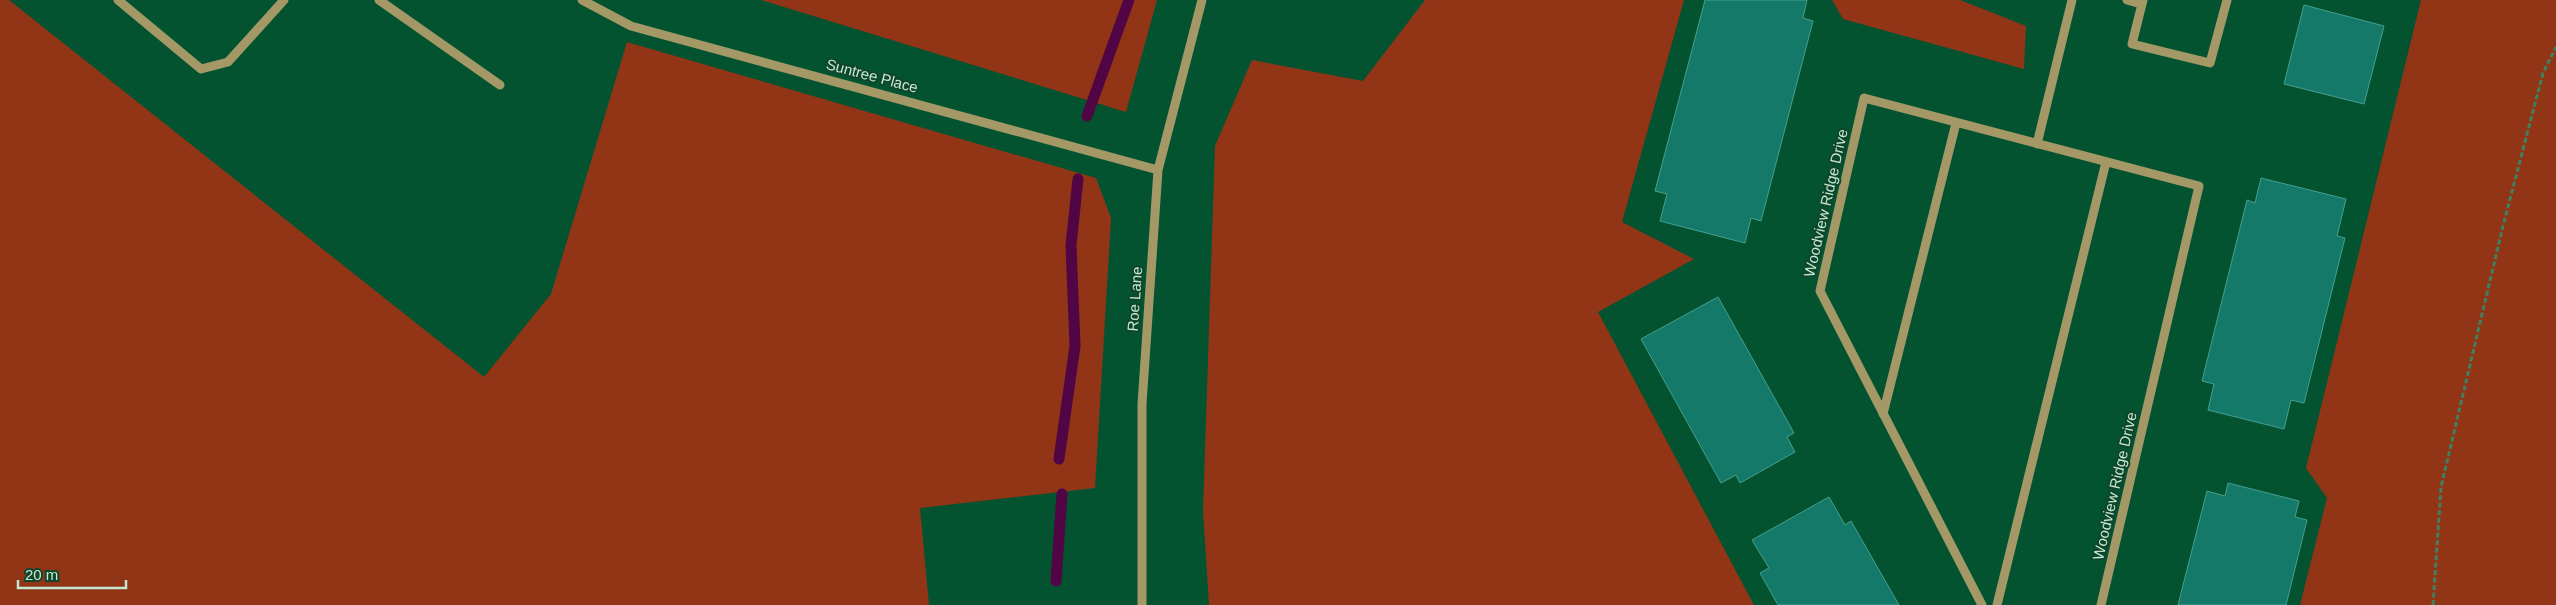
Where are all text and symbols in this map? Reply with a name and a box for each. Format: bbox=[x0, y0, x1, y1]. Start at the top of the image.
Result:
street label: Suntree Place bbox=[824, 55, 920, 96]
street label: Woodview Ridge Drive bbox=[1800, 127, 1851, 279]
street label: Roe Lane bbox=[1124, 266, 1145, 332]
street label: Woodview Ridge Drive bbox=[2089, 410, 2140, 562]
scale bar bbox=[18, 558, 125, 590]
text: 20 m bbox=[25, 566, 58, 583]

